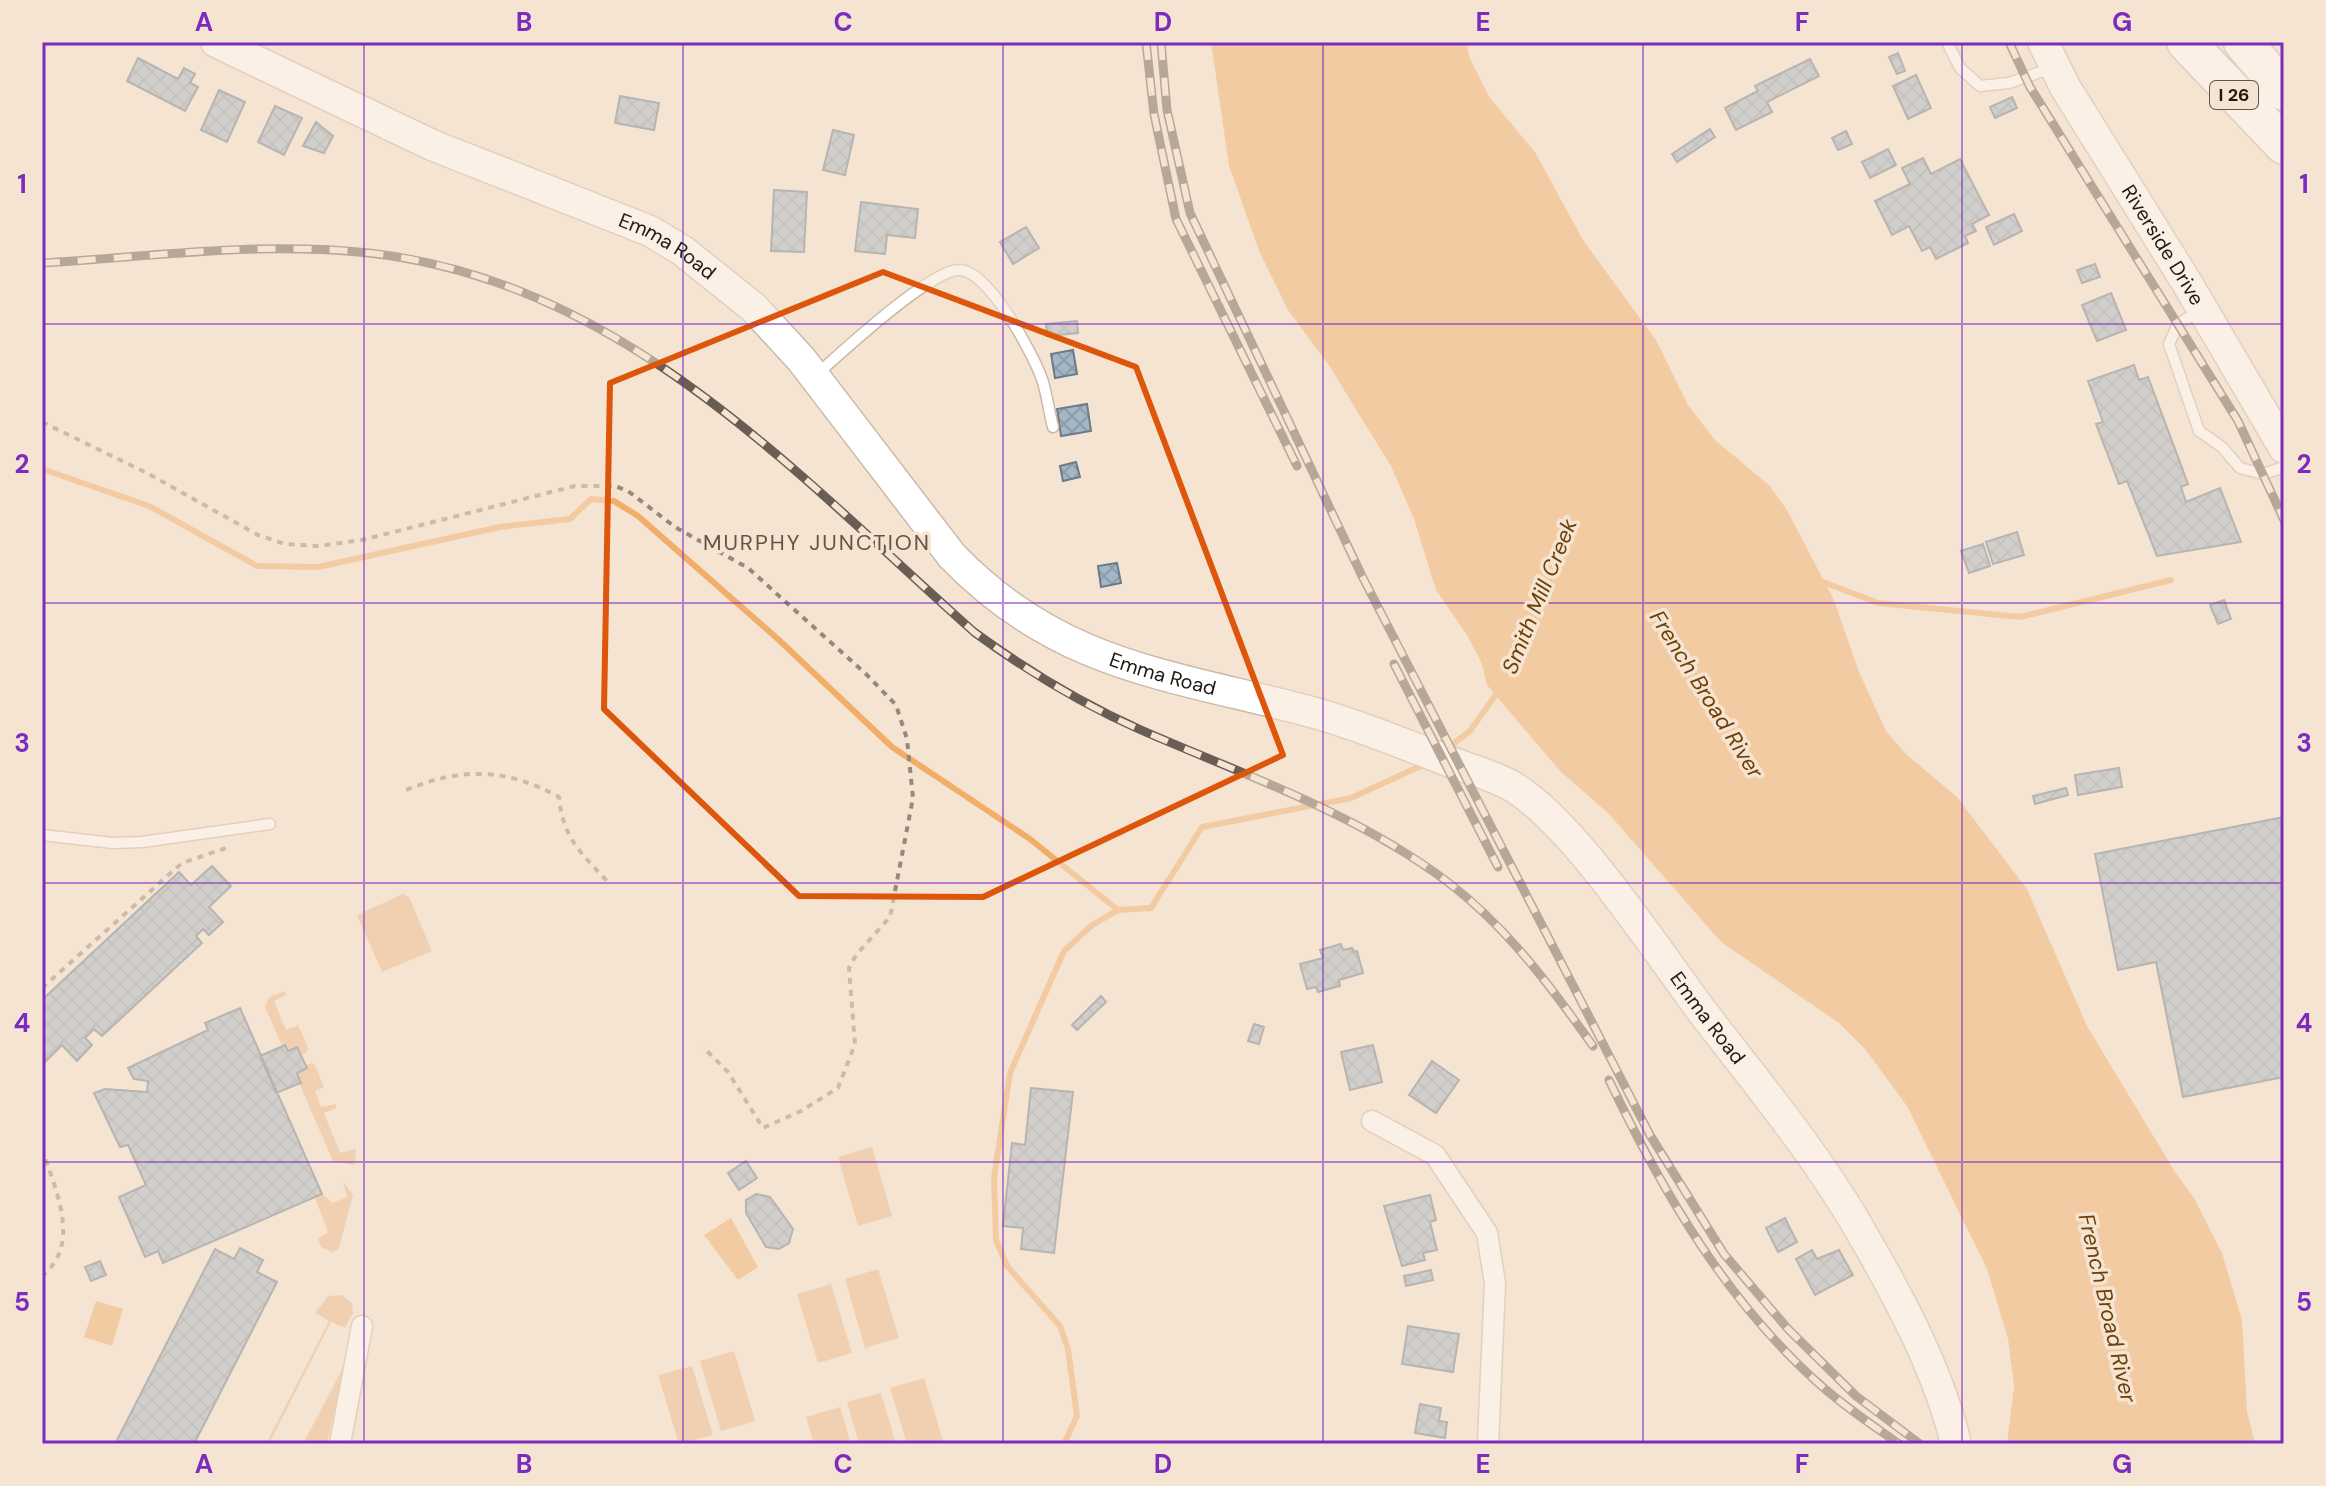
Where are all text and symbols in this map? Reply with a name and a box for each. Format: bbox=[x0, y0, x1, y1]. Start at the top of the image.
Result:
text: A bbox=[195, 5, 213, 39]
text: B bbox=[516, 5, 532, 39]
text: C bbox=[833, 5, 853, 39]
text: D bbox=[1154, 5, 1172, 39]
text: E bbox=[1475, 5, 1491, 39]
text: F bbox=[1795, 5, 1809, 39]
text: G bbox=[2112, 5, 2132, 39]
road number: I 26 bbox=[2210, 81, 2258, 109]
text: 1 bbox=[17, 167, 27, 201]
text: 1 bbox=[2299, 167, 2309, 201]
street label: Riverside Drive bbox=[2116, 180, 2210, 310]
street label: Emma Road bbox=[615, 207, 721, 285]
text: 2 bbox=[14, 447, 30, 481]
text: 2 bbox=[2296, 447, 2312, 481]
water label: Smith Mill Creek bbox=[1495, 514, 1584, 678]
district label: MURPHY JUNCTION bbox=[703, 528, 931, 557]
water label: French Broad River bbox=[1643, 605, 1770, 784]
street label: Emma Road bbox=[1106, 646, 1219, 701]
text: 3 bbox=[14, 726, 30, 760]
text: 3 bbox=[2296, 726, 2312, 760]
street label: Emma Road bbox=[1664, 966, 1751, 1069]
text: 4 bbox=[14, 1006, 30, 1040]
text: 4 bbox=[2296, 1006, 2312, 1040]
water label: French Broad River bbox=[2072, 1211, 2144, 1406]
text: 5 bbox=[14, 1285, 30, 1319]
text: 5 bbox=[2296, 1285, 2312, 1319]
text: A bbox=[195, 1447, 213, 1481]
text: B bbox=[516, 1447, 532, 1481]
text: C bbox=[833, 1447, 853, 1481]
text: D bbox=[1154, 1447, 1172, 1481]
text: E bbox=[1475, 1447, 1491, 1481]
text: F bbox=[1795, 1447, 1809, 1481]
text: G bbox=[2112, 1447, 2132, 1481]

